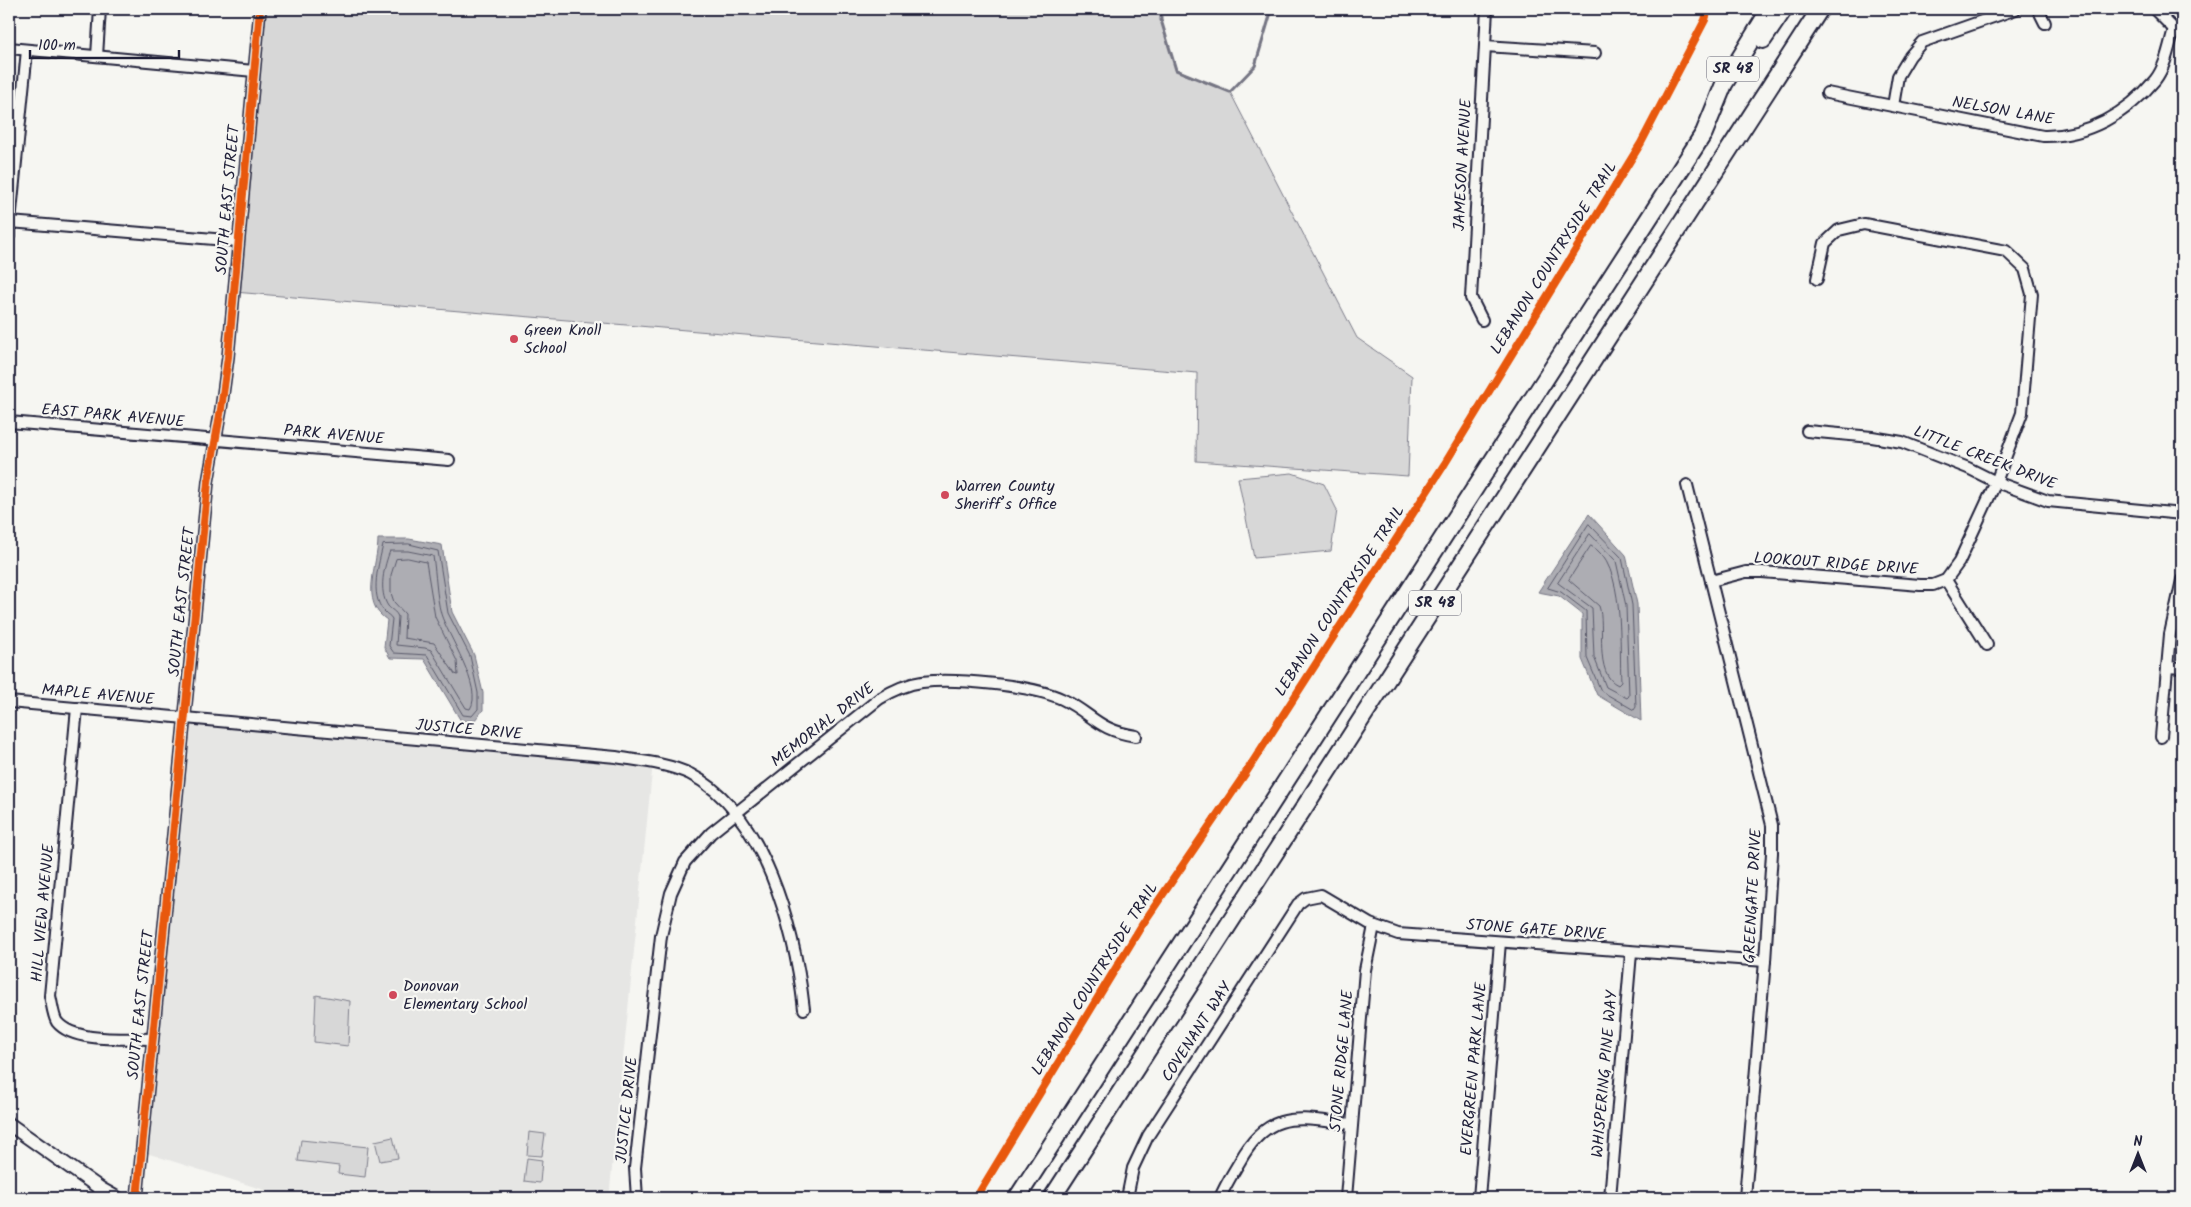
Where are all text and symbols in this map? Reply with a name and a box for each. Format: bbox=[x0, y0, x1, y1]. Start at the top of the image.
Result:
scale bar bbox=[30, 28, 179, 60]
text: 100 m bbox=[38, 34, 76, 58]
road number: SR 48 bbox=[1707, 56, 1759, 82]
street label: NELSON LANE bbox=[1950, 90, 2057, 132]
street label: JAMESON AVENUE bbox=[1447, 98, 1479, 232]
street label: SOUTH EAST STREET bbox=[209, 123, 247, 276]
street label: LEBANON COUNTRYSIDE TRAIL bbox=[1484, 157, 1624, 359]
place label: Green Knoll School bbox=[524, 318, 602, 361]
marker: Green Knoll School bbox=[508, 333, 520, 345]
street label: EAST PARK AVENUE bbox=[40, 397, 186, 435]
street label: PARK AVENUE bbox=[283, 418, 386, 452]
street label: LITTLE CREEK DRIVE bbox=[1910, 419, 2061, 497]
place label: Warren County Sheriff’s Office bbox=[955, 474, 1057, 517]
marker: Warren County Sheriff’s Office bbox=[939, 489, 951, 501]
street label: LEBANON COUNTRYSIDE TRAIL bbox=[1269, 500, 1411, 702]
street label: SOUTH EAST STREET bbox=[162, 525, 202, 678]
street label: LOOKOUT RIDGE DRIVE bbox=[1753, 546, 1920, 582]
road number: SR 48 bbox=[1409, 590, 1461, 616]
street label: MEMORIAL DRIVE bbox=[766, 676, 881, 774]
street label: MAPLE AVENUE bbox=[41, 678, 156, 712]
street label: JUSTICE DRIVE bbox=[415, 713, 524, 747]
street label: GREENGATE DRIVE bbox=[1737, 827, 1769, 964]
street label: HILL VIEW AVENUE bbox=[25, 842, 62, 983]
street label: LEBANON COUNTRYSIDE TRAIL bbox=[1025, 878, 1165, 1080]
street label: STONE GATE DRIVE bbox=[1465, 913, 1607, 947]
street label: SOUTH EAST STREET bbox=[121, 928, 161, 1081]
place label: Donovan Elementary School bbox=[403, 974, 528, 1017]
street label: COVENANT WAY bbox=[1155, 976, 1239, 1087]
street label: EVERGREEN PARK LANE bbox=[1454, 981, 1494, 1157]
street label: STONE RIDGE LANE bbox=[1323, 988, 1361, 1133]
marker: Donovan Elementary School bbox=[387, 989, 399, 1001]
street label: WHISPERING PINE WAY bbox=[1585, 989, 1625, 1159]
street label: JUSTICE DRIVE bbox=[609, 1055, 645, 1164]
north arrow bbox=[2114, 1130, 2164, 1180]
text: N bbox=[2134, 1131, 2143, 1153]

